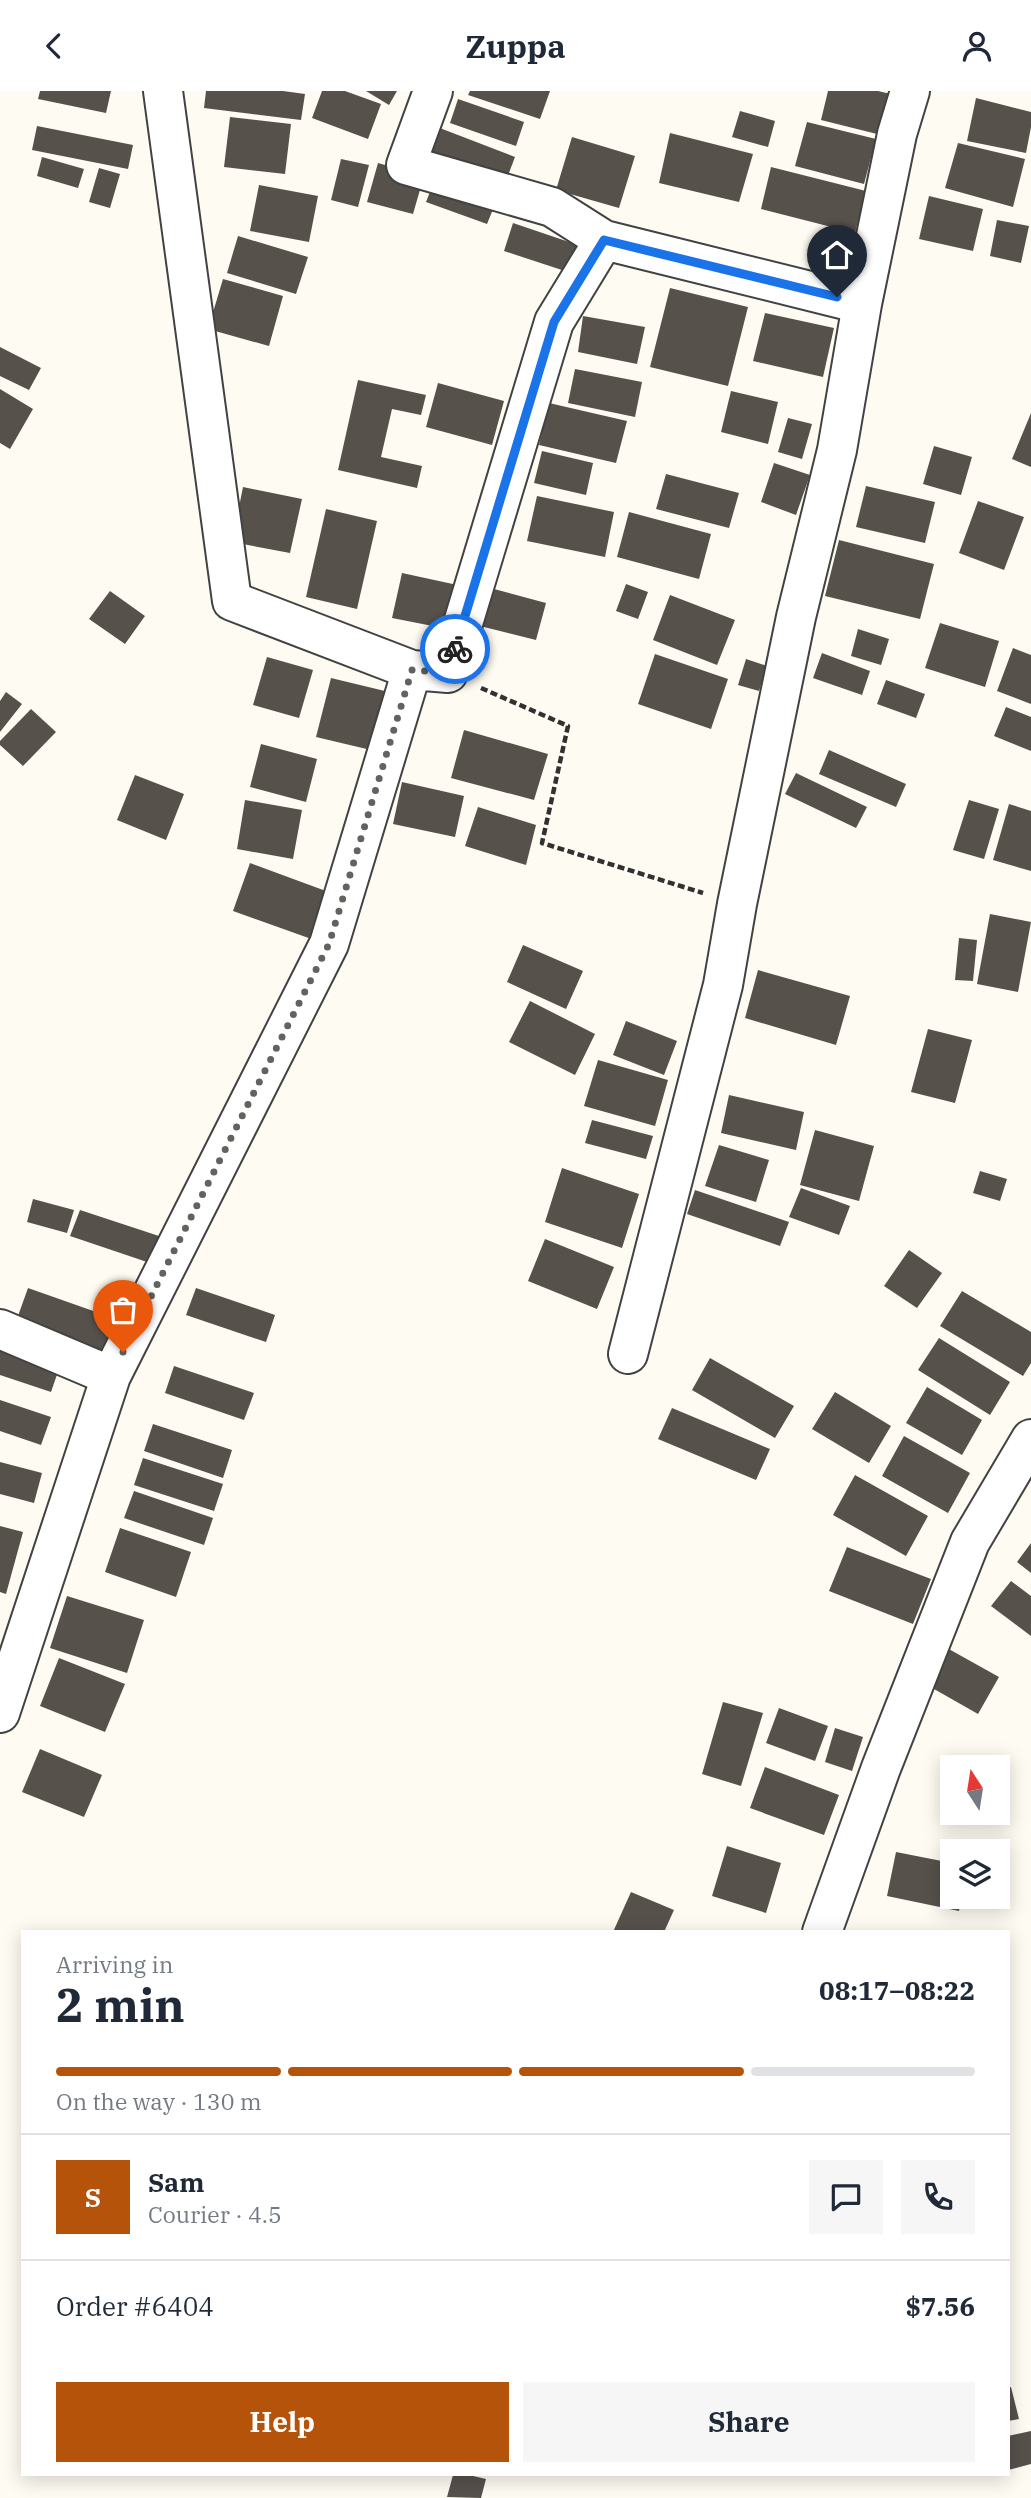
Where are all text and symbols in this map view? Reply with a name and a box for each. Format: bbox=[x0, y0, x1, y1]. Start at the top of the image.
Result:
text: Zuppa bbox=[465, 25, 566, 67]
icon: back bbox=[35, 27, 73, 65]
icon: person bbox=[958, 27, 996, 65]
pin bbox=[807, 225, 867, 297]
icon: home bbox=[818, 236, 856, 274]
courier bbox=[420, 614, 490, 684]
icon: bike bbox=[436, 630, 474, 668]
pin bbox=[93, 1280, 153, 1352]
icon: bag bbox=[104, 1291, 142, 1329]
north arrow bbox=[940, 1755, 1010, 1825]
map controls bbox=[940, 1755, 1010, 1909]
button: layers bbox=[940, 1839, 1010, 1909]
text: Arriving in bbox=[56, 1949, 173, 1979]
text: 08:17–08:22 bbox=[819, 1973, 975, 2007]
text: 2 min bbox=[56, 1975, 185, 2035]
text: On the way · 130 m bbox=[56, 2086, 262, 2116]
button: chat bbox=[809, 2160, 883, 2234]
button: phone bbox=[901, 2160, 975, 2234]
text: Sam bbox=[148, 2165, 204, 2199]
text: S bbox=[85, 2180, 101, 2214]
text: Courier · 4.5 bbox=[148, 2199, 282, 2229]
text: Order #6404 bbox=[56, 2289, 214, 2323]
text: $7.56 bbox=[905, 2289, 975, 2323]
button: Help bbox=[56, 2382, 509, 2462]
button: Share bbox=[523, 2382, 975, 2462]

